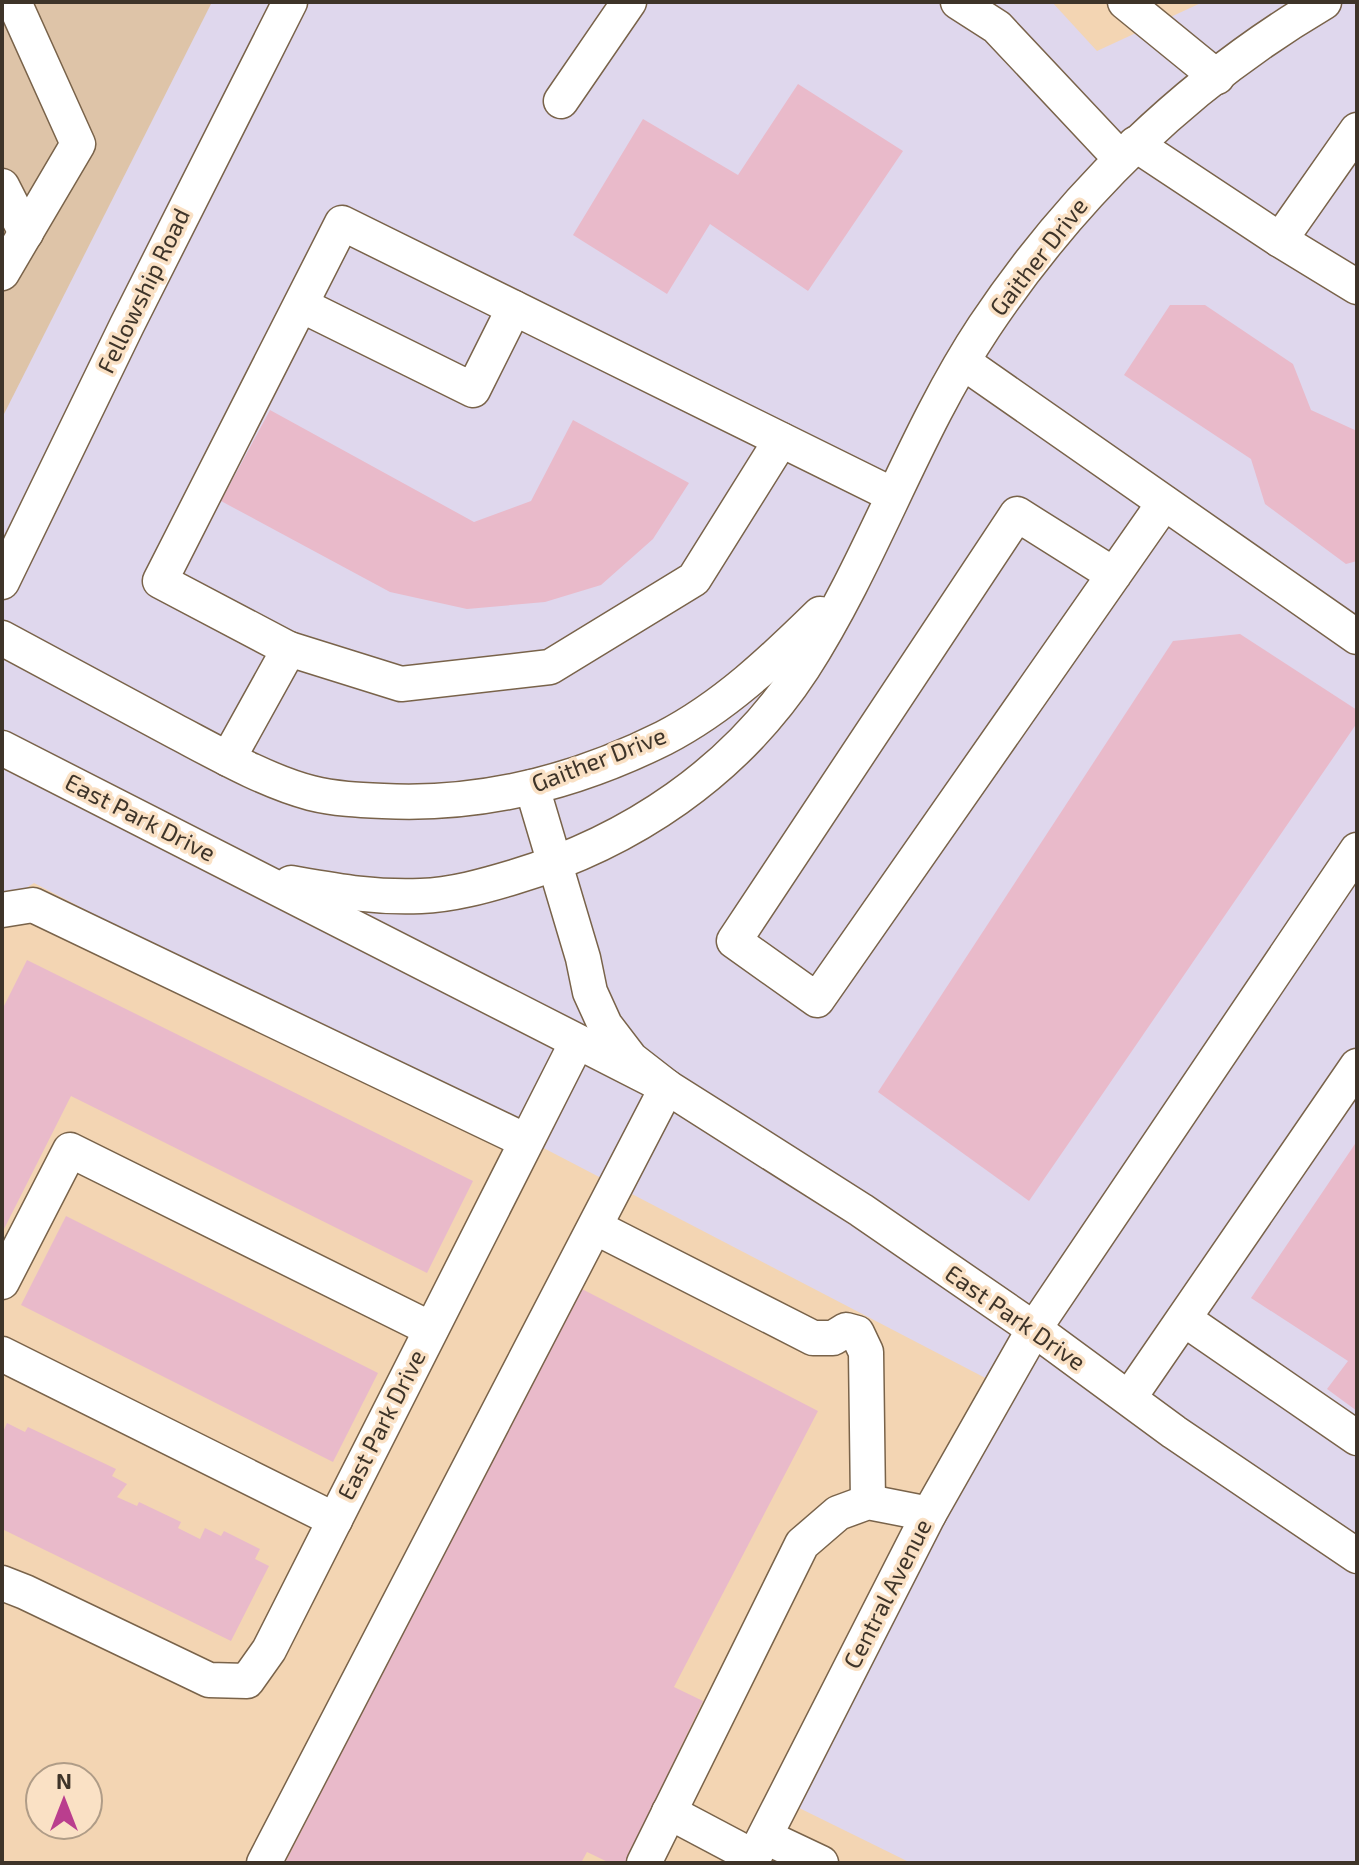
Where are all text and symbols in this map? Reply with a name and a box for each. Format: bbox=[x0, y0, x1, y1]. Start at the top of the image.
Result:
street label: Gaither Drive bbox=[983, 191, 1093, 321]
street label: Fellowship Road bbox=[90, 203, 195, 377]
street label: Gaither Drive bbox=[527, 720, 670, 798]
street label: East Park Drive bbox=[61, 766, 221, 867]
street label: East Park Drive bbox=[940, 1258, 1092, 1376]
street label: East Park Drive bbox=[330, 1344, 431, 1504]
street label: Central Avenue bbox=[836, 1514, 937, 1673]
north arrow bbox=[24, 1761, 104, 1841]
text: N bbox=[56, 1767, 72, 1793]

